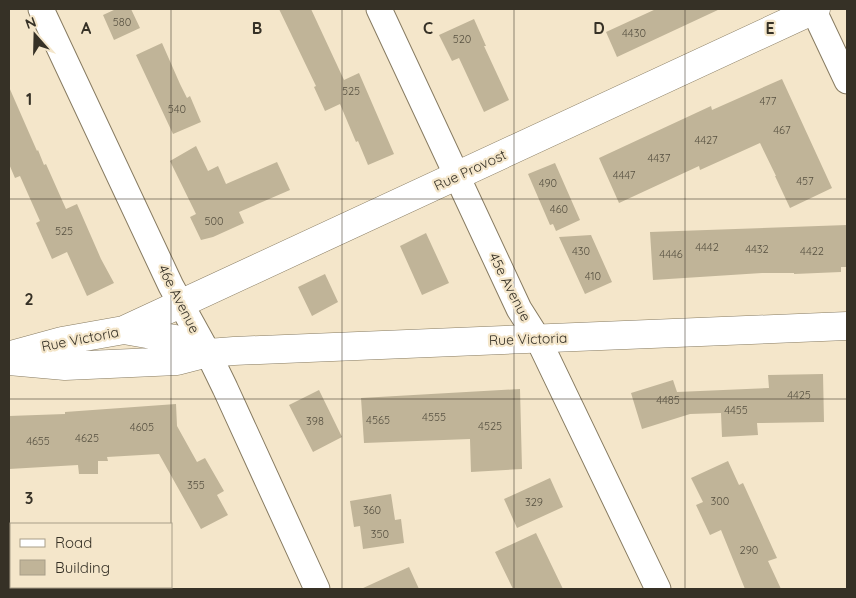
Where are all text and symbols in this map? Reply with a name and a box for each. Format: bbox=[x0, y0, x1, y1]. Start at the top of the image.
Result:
north arrow bbox=[10, 10, 60, 60]
text: N bbox=[23, 13, 38, 33]
house number: 580 bbox=[113, 15, 131, 29]
text: A bbox=[81, 18, 92, 38]
text: B bbox=[252, 18, 262, 38]
text: C bbox=[423, 18, 433, 38]
text: D bbox=[593, 18, 605, 38]
text: E bbox=[765, 18, 775, 38]
house number: 4430 bbox=[622, 26, 646, 40]
house number: 520 bbox=[453, 32, 471, 46]
house number: 525 bbox=[342, 84, 360, 98]
text: 1 bbox=[26, 89, 32, 109]
house number: 477 bbox=[760, 94, 777, 108]
house number: 540 bbox=[168, 102, 186, 116]
house number: 467 bbox=[773, 123, 791, 137]
house number: 4427 bbox=[694, 133, 718, 147]
street label: Rue Provost bbox=[431, 145, 509, 195]
house number: 4437 bbox=[647, 151, 671, 165]
house number: 4447 bbox=[613, 168, 636, 182]
house number: 457 bbox=[796, 174, 814, 188]
house number: 490 bbox=[539, 176, 557, 190]
house number: 460 bbox=[550, 202, 568, 216]
house number: 500 bbox=[204, 214, 224, 228]
house number: 525 bbox=[55, 224, 73, 238]
house number: 4442 bbox=[695, 240, 719, 254]
house number: 4432 bbox=[745, 242, 769, 256]
house number: 430 bbox=[572, 244, 590, 258]
house number: 4422 bbox=[800, 244, 824, 258]
house number: 4446 bbox=[659, 247, 683, 261]
street label: 45e Avenue bbox=[485, 250, 535, 324]
street label: 46e Avenue bbox=[154, 262, 204, 336]
house number: 410 bbox=[585, 269, 601, 283]
text: 2 bbox=[24, 289, 34, 309]
street label: Rue Victoria bbox=[40, 323, 120, 355]
street label: Rue Victoria bbox=[488, 329, 568, 349]
house number: 4425 bbox=[787, 388, 811, 402]
house number: 4485 bbox=[656, 393, 680, 407]
house number: 4455 bbox=[724, 403, 748, 417]
house number: 4555 bbox=[422, 410, 446, 424]
house number: 4565 bbox=[366, 413, 390, 427]
house number: 398 bbox=[306, 414, 324, 428]
house number: 4525 bbox=[478, 419, 502, 433]
house number: 4605 bbox=[130, 420, 154, 434]
house number: 4625 bbox=[75, 431, 99, 445]
house number: 4655 bbox=[26, 434, 50, 448]
house number: 355 bbox=[187, 478, 205, 492]
text: 3 bbox=[25, 488, 33, 508]
house number: 300 bbox=[711, 494, 729, 508]
house number: 329 bbox=[525, 495, 543, 509]
house number: 360 bbox=[363, 503, 381, 517]
legend bbox=[10, 523, 172, 588]
house number: 350 bbox=[371, 527, 389, 541]
text: Road bbox=[55, 533, 92, 552]
house number: 290 bbox=[740, 543, 758, 557]
text: Building bbox=[55, 558, 110, 577]

